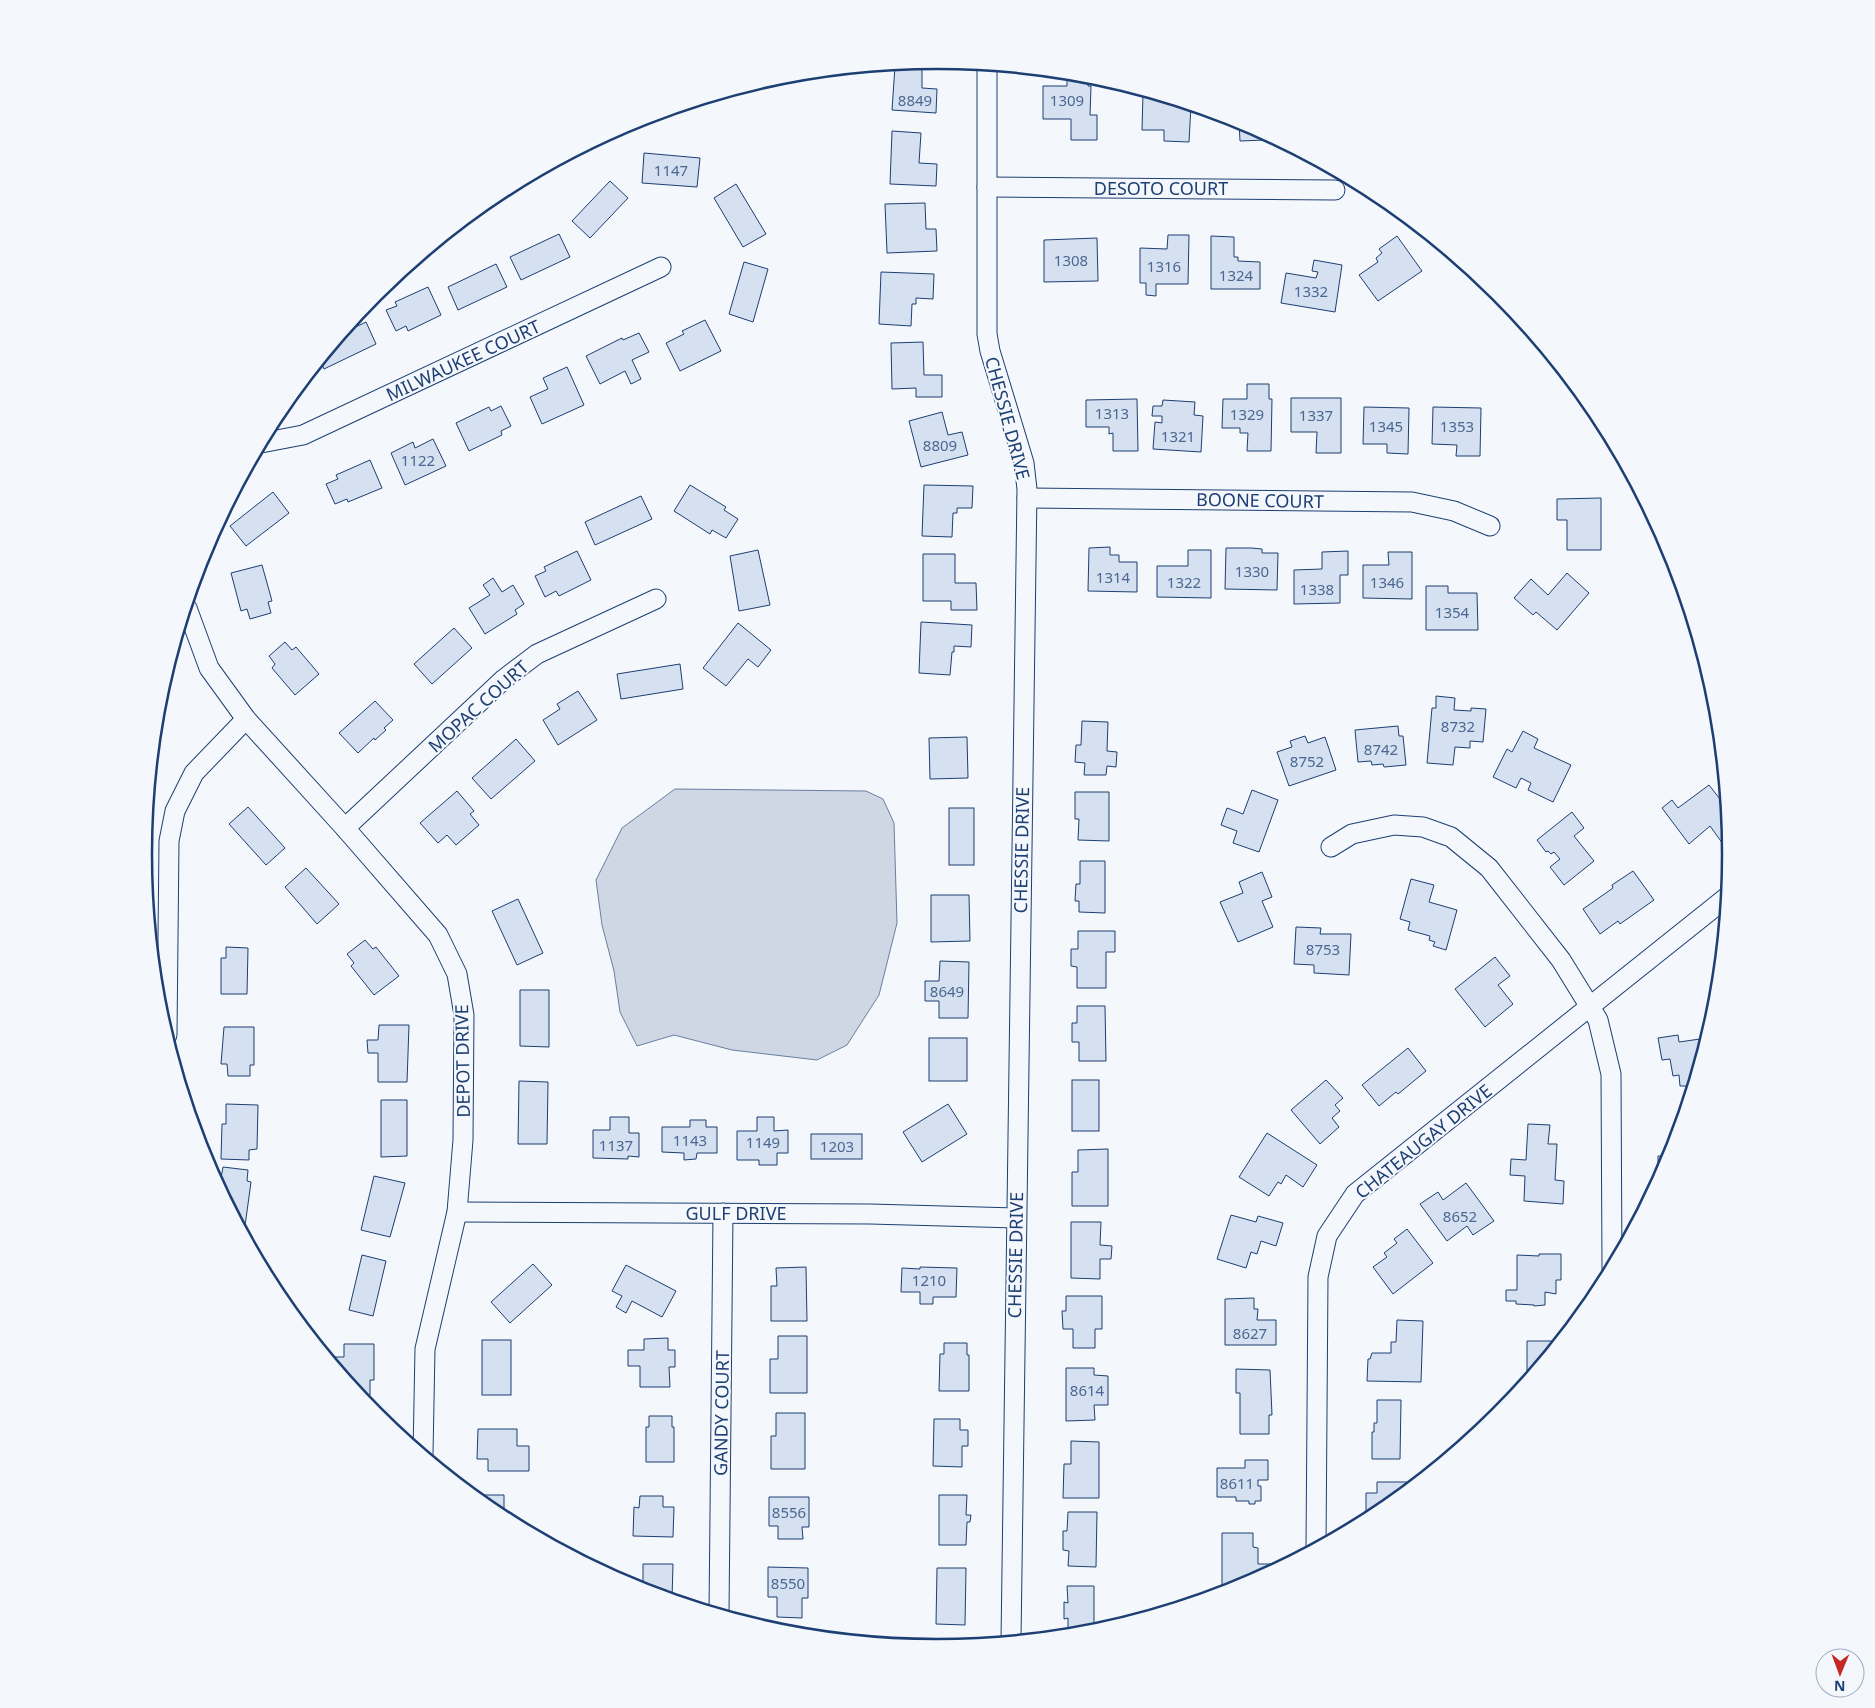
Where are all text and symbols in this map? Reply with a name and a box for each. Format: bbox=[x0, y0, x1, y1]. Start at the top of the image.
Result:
house number: 8849 bbox=[898, 90, 932, 110]
house number: 1309 bbox=[1050, 90, 1084, 110]
house number: 1147 bbox=[654, 160, 688, 180]
street label: DESOTO COURT bbox=[1094, 176, 1228, 200]
house number: 1308 bbox=[1054, 250, 1088, 270]
house number: 1316 bbox=[1147, 256, 1181, 276]
house number: 1324 bbox=[1219, 265, 1254, 285]
house number: 1332 bbox=[1294, 281, 1328, 301]
street label: MILWAUKEE COURT bbox=[382, 314, 544, 406]
street label: CHESSIE DRIVE bbox=[980, 354, 1036, 482]
house number: 1313 bbox=[1095, 403, 1129, 423]
house number: 1329 bbox=[1230, 404, 1264, 424]
house number: 1337 bbox=[1299, 405, 1333, 425]
house number: 1345 bbox=[1369, 416, 1403, 436]
house number: 1353 bbox=[1440, 416, 1474, 436]
house number: 1321 bbox=[1161, 426, 1195, 446]
house number: 8809 bbox=[923, 435, 957, 455]
house number: 1122 bbox=[401, 450, 435, 470]
street label: BOONE COURT bbox=[1196, 487, 1324, 513]
house number: 1330 bbox=[1235, 561, 1269, 581]
house number: 1314 bbox=[1096, 567, 1131, 587]
house number: 1322 bbox=[1167, 572, 1201, 592]
house number: 1346 bbox=[1370, 572, 1404, 592]
house number: 1338 bbox=[1300, 579, 1334, 599]
house number: 1354 bbox=[1435, 602, 1470, 622]
street label: MOPAC COURT bbox=[423, 655, 533, 757]
house number: 8732 bbox=[1441, 716, 1475, 736]
house number: 8742 bbox=[1364, 739, 1398, 759]
house number: 8752 bbox=[1290, 751, 1324, 771]
street label: CHESSIE DRIVE bbox=[1008, 787, 1034, 913]
house number: 8753 bbox=[1306, 939, 1340, 959]
house number: 8649 bbox=[930, 981, 964, 1001]
street label: DEPOT DRIVE bbox=[449, 1004, 475, 1118]
street label: CHATEAUGAY DRIVE bbox=[1350, 1078, 1496, 1204]
house number: 1143 bbox=[673, 1130, 707, 1150]
house number: 1149 bbox=[746, 1132, 780, 1152]
house number: 1137 bbox=[599, 1135, 633, 1155]
house number: 1203 bbox=[820, 1136, 854, 1156]
street label: CHESSIE DRIVE bbox=[1002, 1192, 1028, 1318]
street label: GULF DRIVE bbox=[686, 1201, 786, 1225]
house number: 8652 bbox=[1443, 1206, 1477, 1226]
house number: 1210 bbox=[912, 1270, 946, 1290]
house number: 8627 bbox=[1233, 1323, 1267, 1343]
street label: GANDY COURT bbox=[708, 1350, 734, 1476]
house number: 8614 bbox=[1070, 1380, 1105, 1400]
house number: 8611 bbox=[1220, 1473, 1254, 1493]
house number: 8556 bbox=[772, 1502, 806, 1522]
house number: 8550 bbox=[771, 1573, 805, 1593]
north arrow bbox=[1815, 1648, 1865, 1698]
text: N bbox=[1834, 1677, 1846, 1696]

